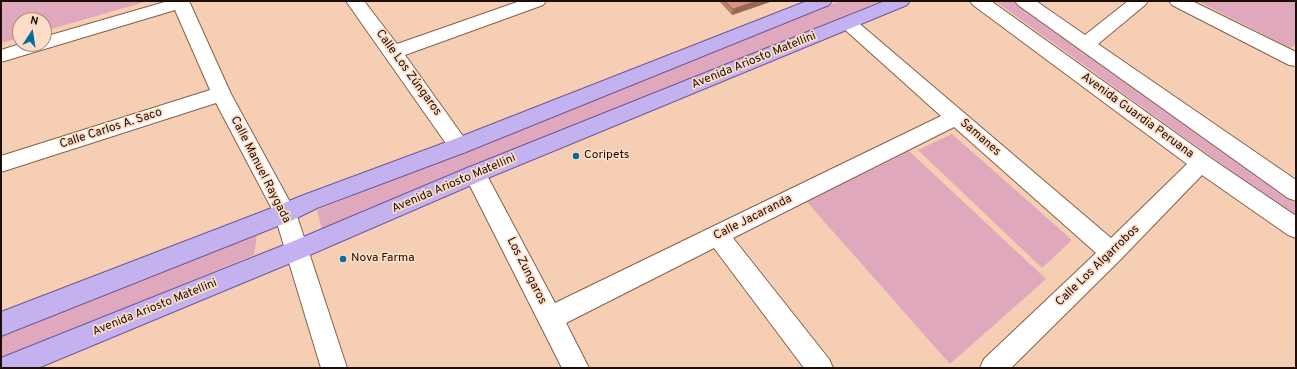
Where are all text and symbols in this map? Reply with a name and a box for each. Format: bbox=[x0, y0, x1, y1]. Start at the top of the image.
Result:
north arrow bbox=[12, 12, 52, 52]
text: N bbox=[29, 14, 40, 29]
street label: Calle Los Zúngaros bbox=[372, 27, 444, 119]
street label: Avenida Ariosto Matellini bbox=[690, 29, 818, 93]
street label: Avenida Guardia Peruana bbox=[1078, 70, 1196, 162]
street label: Calle Carlos A. Saco bbox=[58, 106, 164, 152]
street label: Calle Manuel Raygada bbox=[227, 114, 293, 226]
street label: Samanes bbox=[957, 116, 1003, 160]
place label: Coripets bbox=[584, 149, 629, 163]
street label: Avenida Ariosto Matellini bbox=[390, 151, 518, 217]
marker: Coripets bbox=[571, 151, 581, 161]
street label: Calle Jacaranda bbox=[711, 192, 795, 244]
street label: Calle Los Algarrobos bbox=[1053, 222, 1143, 310]
street label: Los Zungaros bbox=[503, 235, 549, 307]
place label: Nova Farma bbox=[351, 252, 415, 266]
marker: Nova Farma bbox=[338, 254, 348, 264]
street label: Avenida Ariosto Matellini bbox=[91, 276, 219, 340]

